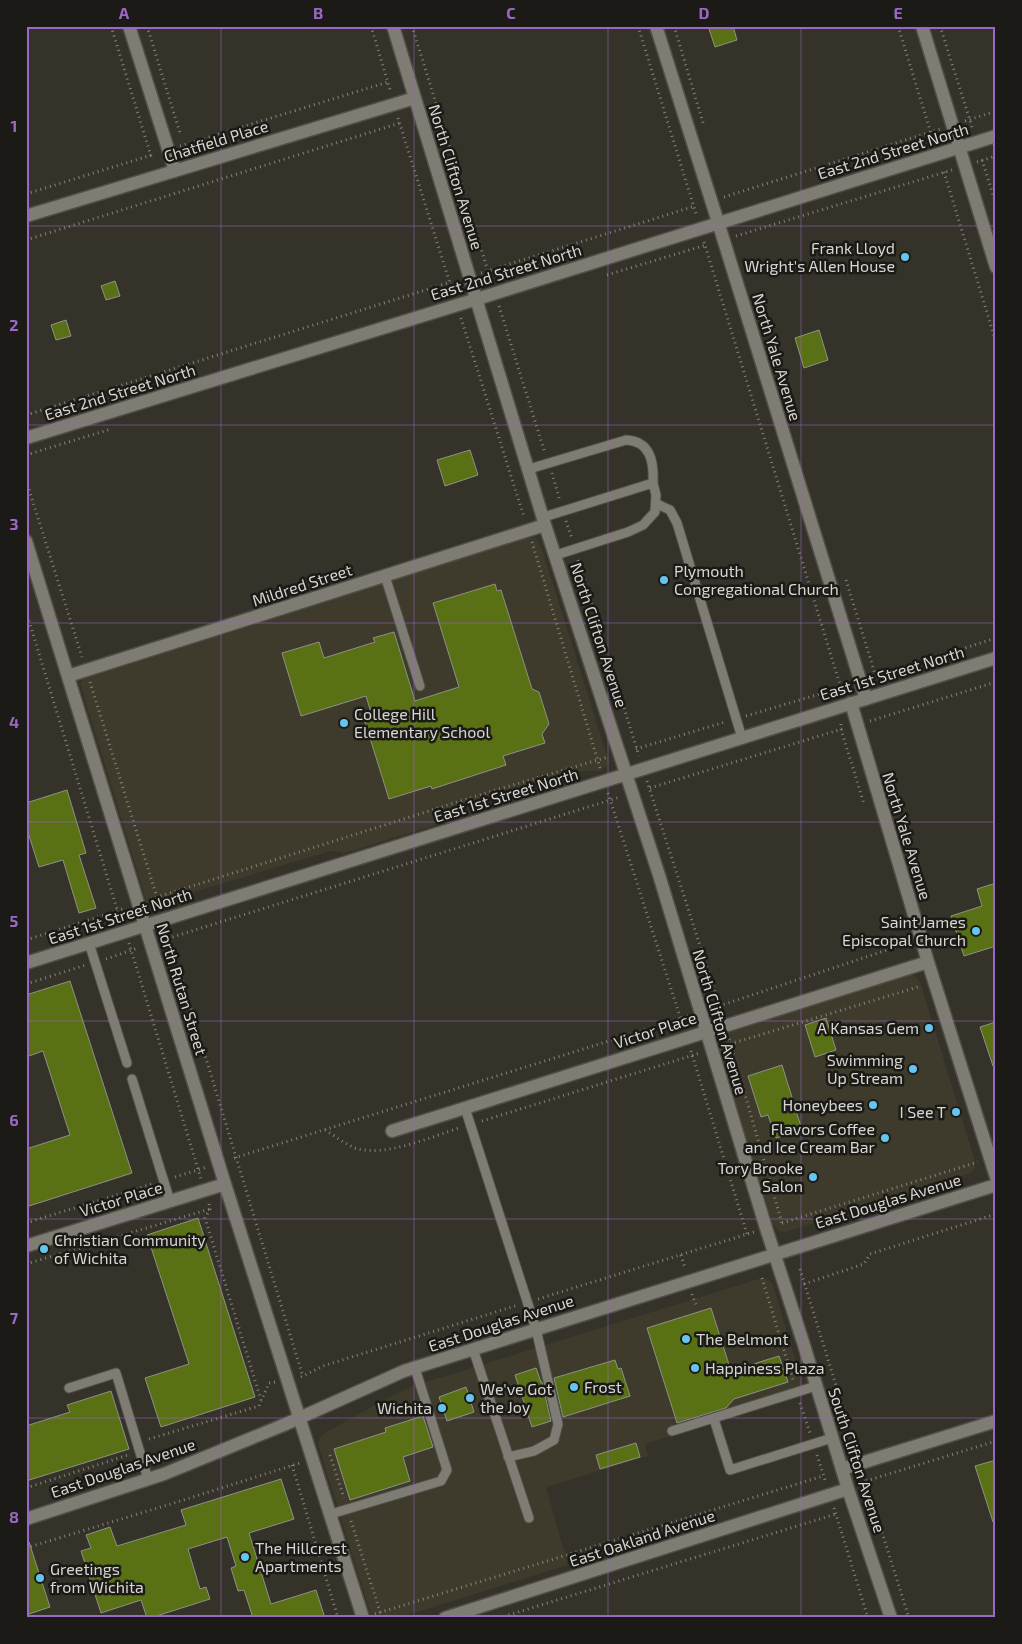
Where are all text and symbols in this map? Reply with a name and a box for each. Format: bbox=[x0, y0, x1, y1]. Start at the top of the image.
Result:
text: A bbox=[119, 3, 130, 22]
text: B bbox=[313, 3, 323, 22]
text: C bbox=[506, 3, 516, 22]
text: D bbox=[699, 3, 710, 22]
text: E bbox=[893, 3, 903, 22]
street label: North Clifton Avenue bbox=[425, 102, 488, 252]
text: 1 bbox=[11, 116, 17, 135]
street label: Chatfield Place bbox=[161, 116, 270, 165]
street label: East 2nd Street North bbox=[815, 119, 971, 183]
place label: Frank Lloyd Wright's Allen House bbox=[744, 238, 895, 275]
street label: East 2nd Street North bbox=[428, 240, 584, 304]
marker: Frank Lloyd Wright's Allen House bbox=[899, 251, 911, 263]
street label: North Yale Avenue bbox=[749, 291, 806, 423]
text: 2 bbox=[9, 315, 19, 334]
street label: East 2nd Street North bbox=[42, 360, 198, 424]
text: 3 bbox=[9, 514, 19, 533]
street label: Mildred Street bbox=[249, 559, 354, 610]
street label: North Clifton Avenue bbox=[567, 560, 632, 710]
place label: Plymouth Congregational Church bbox=[674, 561, 839, 598]
marker: Plymouth Congregational Church bbox=[658, 574, 670, 586]
street label: East 1st Street North bbox=[817, 642, 966, 704]
place label: College Hill Elementary School bbox=[354, 704, 490, 741]
text: 4 bbox=[9, 712, 19, 731]
marker: College Hill Elementary School bbox=[338, 717, 350, 729]
street label: East 1st Street North bbox=[431, 764, 580, 826]
street label: North Yale Avenue bbox=[879, 770, 936, 902]
street label: East 1st Street North bbox=[46, 883, 194, 948]
text: 5 bbox=[10, 911, 19, 930]
place label: Saint James Episcopal Church bbox=[842, 912, 966, 949]
street label: North Rutan Street bbox=[153, 921, 212, 1057]
marker: Saint James Episcopal Church bbox=[970, 925, 982, 937]
street label: North Clifton Avenue bbox=[689, 947, 752, 1097]
street label: Victor Place bbox=[611, 1007, 699, 1052]
place label: A Kansas Gem bbox=[817, 1018, 919, 1037]
marker: A Kansas Gem bbox=[923, 1022, 935, 1034]
place label: Swimming Up Stream bbox=[827, 1050, 903, 1087]
marker: Swimming Up Stream bbox=[907, 1063, 919, 1075]
place label: Honeybees bbox=[782, 1095, 863, 1114]
marker: Honeybees bbox=[867, 1099, 879, 1111]
place label: I See T bbox=[900, 1102, 946, 1121]
marker: I See T bbox=[950, 1106, 962, 1118]
text: 6 bbox=[9, 1110, 19, 1129]
place label: Flavors Coffee and Ice Cream Bar bbox=[745, 1119, 876, 1156]
marker: Flavors Coffee and Ice Cream Bar bbox=[879, 1132, 891, 1144]
place label: Tory Brooke Salon bbox=[718, 1158, 803, 1195]
street label: East Douglas Avenue bbox=[813, 1169, 963, 1232]
marker: Tory Brooke Salon bbox=[807, 1171, 819, 1183]
street label: Victor Place bbox=[77, 1177, 165, 1220]
place label: Christian Community of Wichita bbox=[54, 1230, 206, 1267]
marker: Christian Community of Wichita bbox=[38, 1243, 50, 1255]
street label: East Douglas Avenue bbox=[426, 1290, 576, 1355]
text: 7 bbox=[10, 1308, 19, 1327]
place label: The Belmont bbox=[696, 1329, 789, 1348]
marker: The Belmont bbox=[680, 1333, 692, 1345]
place label: Happiness Plaza bbox=[705, 1358, 825, 1377]
marker: Happiness Plaza bbox=[689, 1362, 701, 1374]
place label: Frost bbox=[584, 1377, 622, 1396]
place label: We've Got the Joy bbox=[480, 1379, 552, 1416]
marker: Frost bbox=[568, 1381, 580, 1393]
street label: South Clifton Avenue bbox=[825, 1385, 890, 1535]
marker: We've Got the Joy bbox=[464, 1392, 476, 1404]
place label: Wichita bbox=[377, 1398, 432, 1417]
marker: Wichita bbox=[436, 1402, 448, 1414]
street label: East Douglas Avenue bbox=[48, 1434, 198, 1501]
street label: East Oakland Avenue bbox=[567, 1505, 717, 1570]
text: 8 bbox=[9, 1507, 19, 1526]
place label: The Hillcrest Apartments bbox=[255, 1538, 347, 1575]
marker: The Hillcrest Apartments bbox=[239, 1551, 251, 1563]
place label: Greetings from Wichita bbox=[50, 1559, 144, 1596]
marker: Greetings from Wichita bbox=[34, 1572, 46, 1584]

